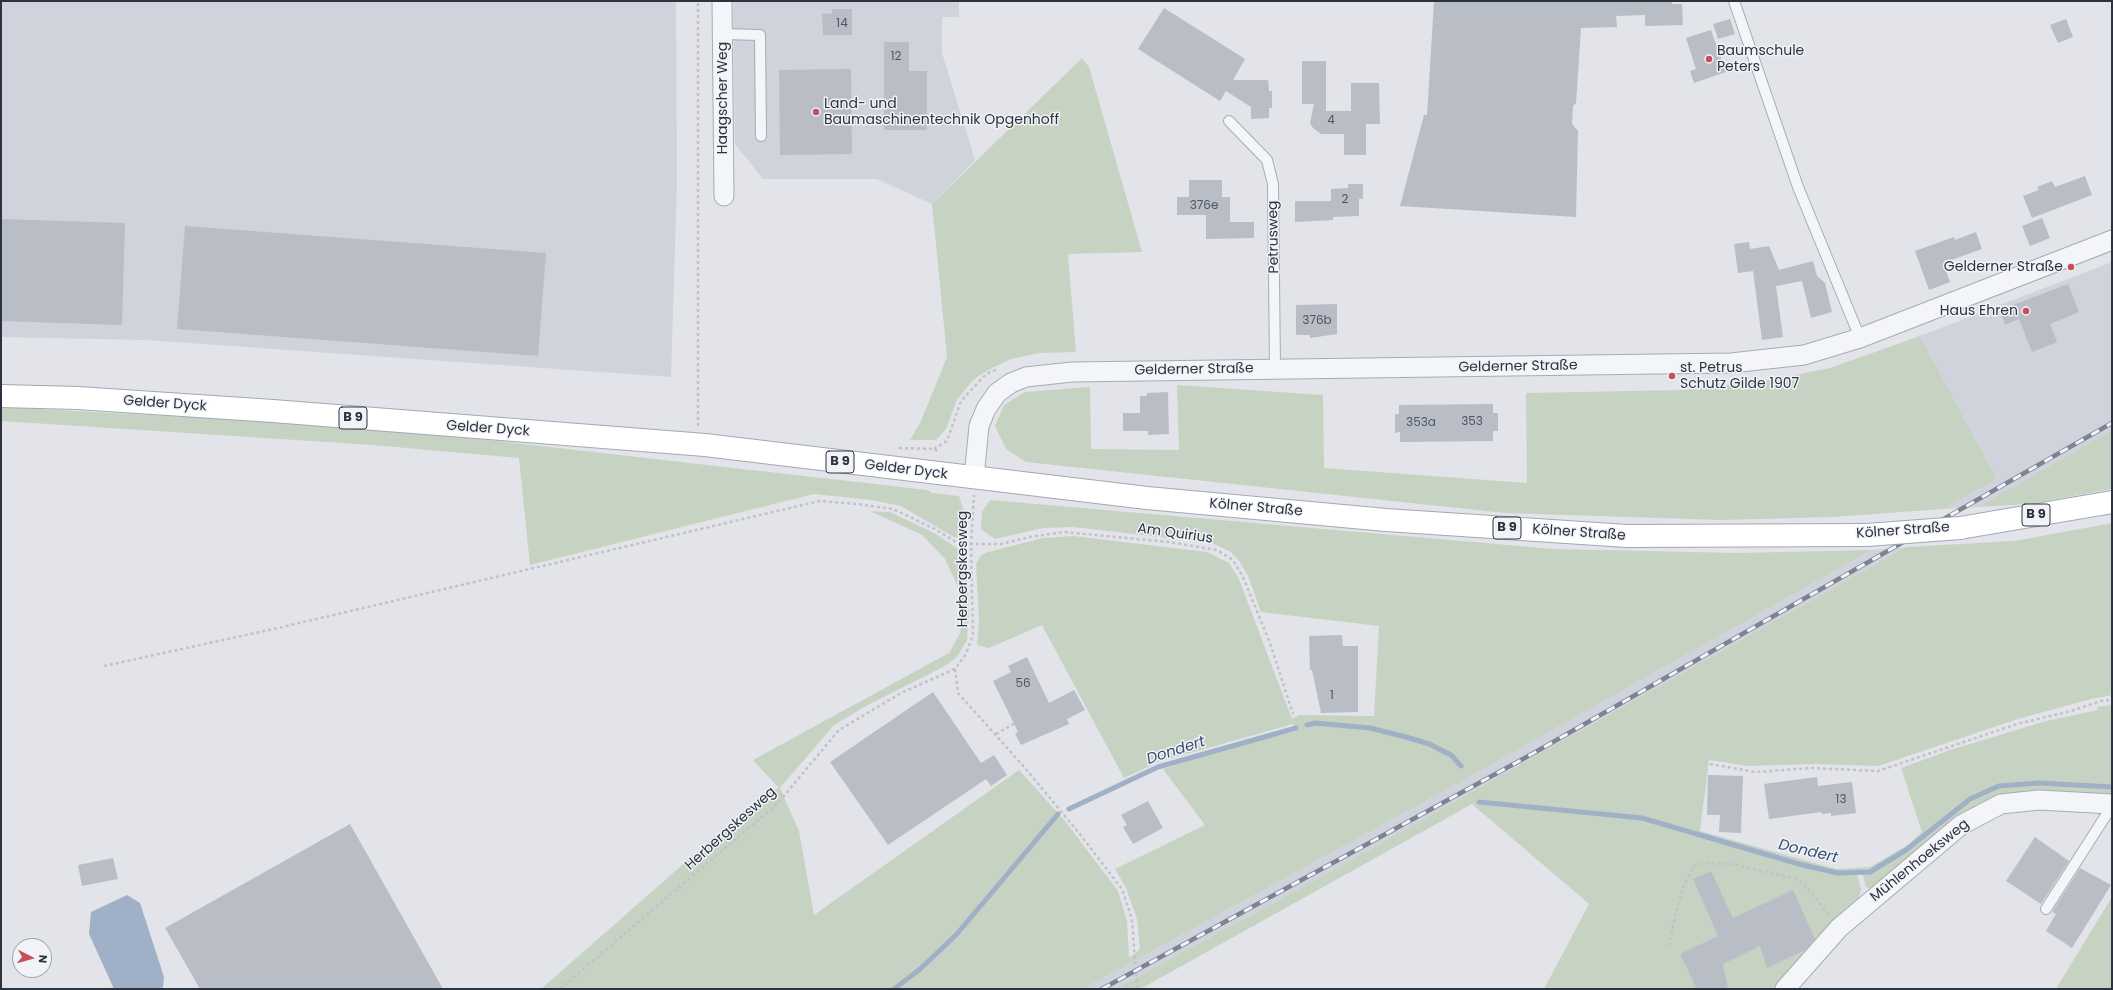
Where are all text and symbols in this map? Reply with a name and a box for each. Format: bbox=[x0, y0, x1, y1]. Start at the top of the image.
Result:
house number: 14 bbox=[836, 17, 848, 31]
street label: Haagscher Weg bbox=[715, 42, 731, 154]
place label: Baumschule Peters bbox=[1717, 43, 1804, 76]
house number: 12 bbox=[891, 50, 901, 64]
marker: Baumschule Peters bbox=[1704, 54, 1714, 64]
place label: Land- und Baumaschinentechnik Opgenhoff bbox=[824, 96, 1059, 128]
marker: Land- und Baumaschinentechnik Opgenhoff bbox=[811, 107, 821, 117]
house number: 4 bbox=[1327, 114, 1335, 128]
house number: 2 bbox=[1342, 193, 1348, 207]
house number: 376e bbox=[1190, 199, 1218, 213]
street label: Petrusweg bbox=[1265, 200, 1283, 274]
place label: Gelderner Straße bbox=[1944, 259, 2063, 275]
marker: Gelderner Straße bbox=[2066, 262, 2076, 272]
place label: Haus Ehren bbox=[1940, 303, 2018, 319]
marker: Haus Ehren bbox=[2021, 306, 2031, 316]
house number: 376b bbox=[1302, 314, 1332, 328]
street label: Gelderner Straße bbox=[1458, 358, 1578, 376]
place label: st. Petrus Schutz Gilde 1907 bbox=[1680, 360, 1799, 392]
street label: Gelderner Straße bbox=[1134, 361, 1254, 379]
marker: st. Petrus Schutz Gilde 1907 bbox=[1667, 371, 1677, 381]
street label: Gelder Dyck bbox=[123, 393, 207, 415]
road number: B 9 bbox=[339, 407, 367, 429]
house number: 353 bbox=[1461, 415, 1483, 429]
house number: 353a bbox=[1406, 416, 1436, 430]
street label: Gelder Dyck bbox=[446, 418, 530, 440]
road number: B 9 bbox=[826, 451, 854, 473]
street label: Gelder Dyck bbox=[863, 457, 949, 483]
street label: Kölner Straße bbox=[1209, 496, 1303, 520]
road number: B 9 bbox=[2022, 504, 2050, 526]
street label: Herbergskesweg bbox=[955, 511, 971, 627]
road number: B 9 bbox=[1493, 517, 1521, 539]
street label: Kölner Straße bbox=[1856, 519, 1950, 543]
street label: Am Quirius bbox=[1136, 520, 1214, 548]
street label: Kölner Straße bbox=[1532, 521, 1626, 545]
house number: 56 bbox=[1015, 677, 1031, 691]
house number: 1 bbox=[1330, 689, 1334, 703]
water label: Dondert bbox=[1145, 733, 1207, 769]
street label: Herbergskesweg bbox=[682, 784, 780, 874]
house number: 13 bbox=[1836, 793, 1846, 807]
street label: Mühlenhoeksweg bbox=[1867, 816, 1973, 906]
water label: Dondert bbox=[1777, 836, 1839, 868]
north arrow bbox=[12, 938, 52, 978]
text: N bbox=[35, 954, 51, 964]

